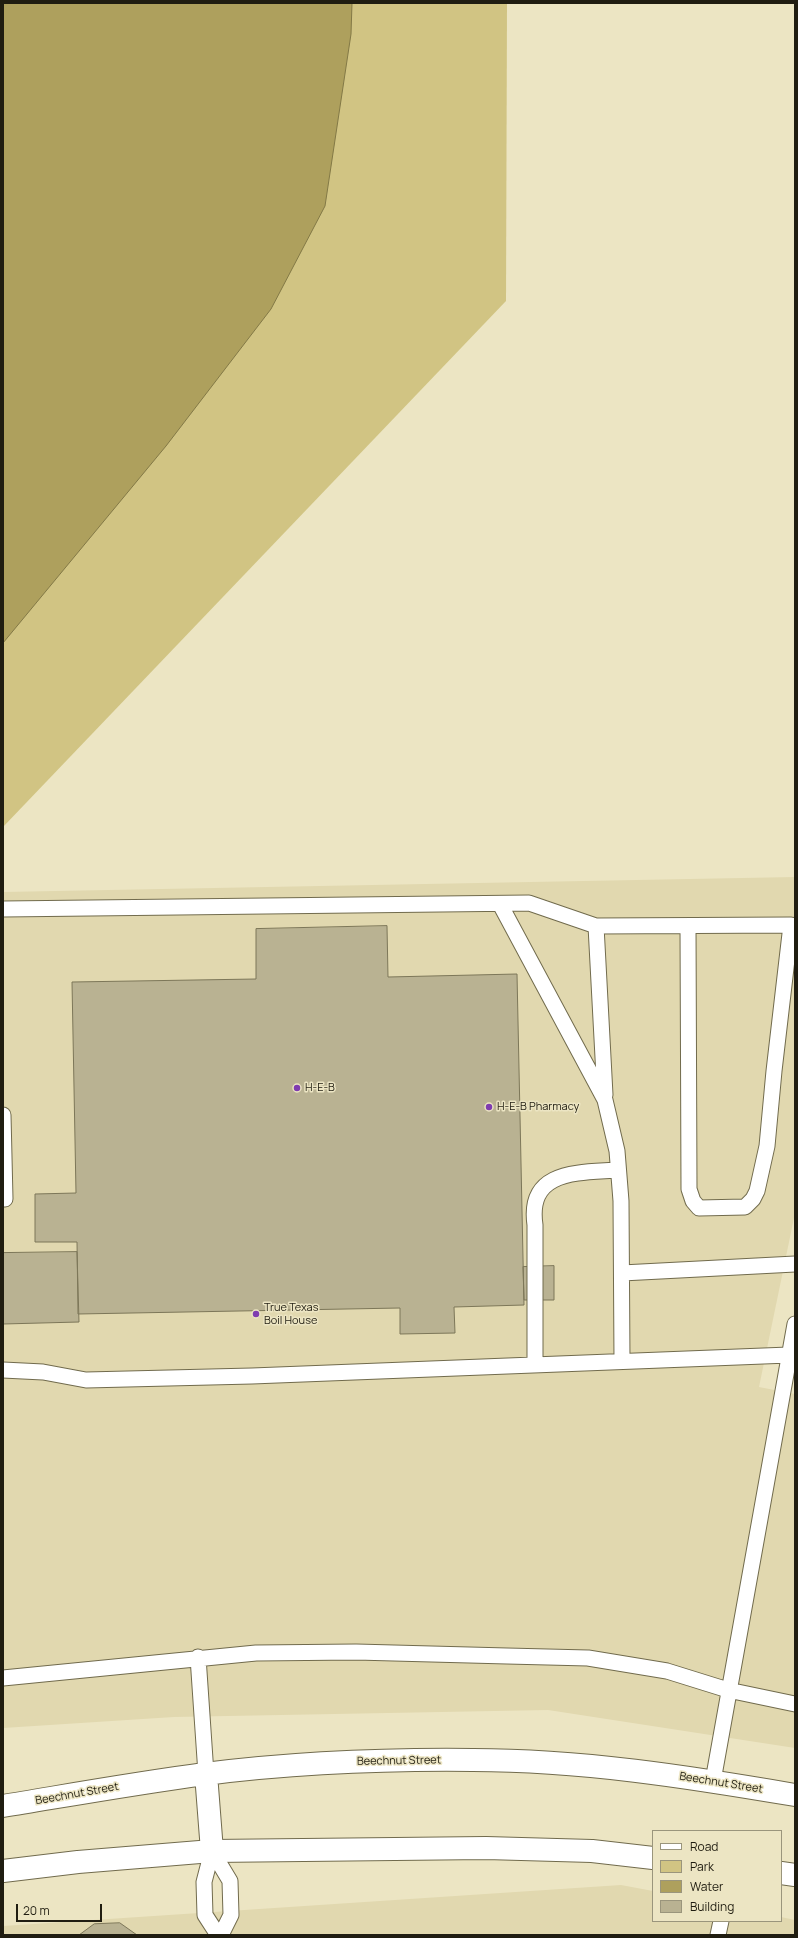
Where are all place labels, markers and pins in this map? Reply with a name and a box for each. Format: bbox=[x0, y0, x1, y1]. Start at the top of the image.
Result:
place label: H-E-B bbox=[305, 1081, 335, 1095]
marker: H-E-B bbox=[292, 1083, 302, 1093]
place label: H-E-B Pharmacy bbox=[497, 1100, 579, 1114]
marker: H-E-B Pharmacy bbox=[484, 1102, 494, 1112]
place label: True Texas Boil House bbox=[264, 1301, 318, 1327]
marker: True Texas Boil House bbox=[251, 1309, 261, 1319]

